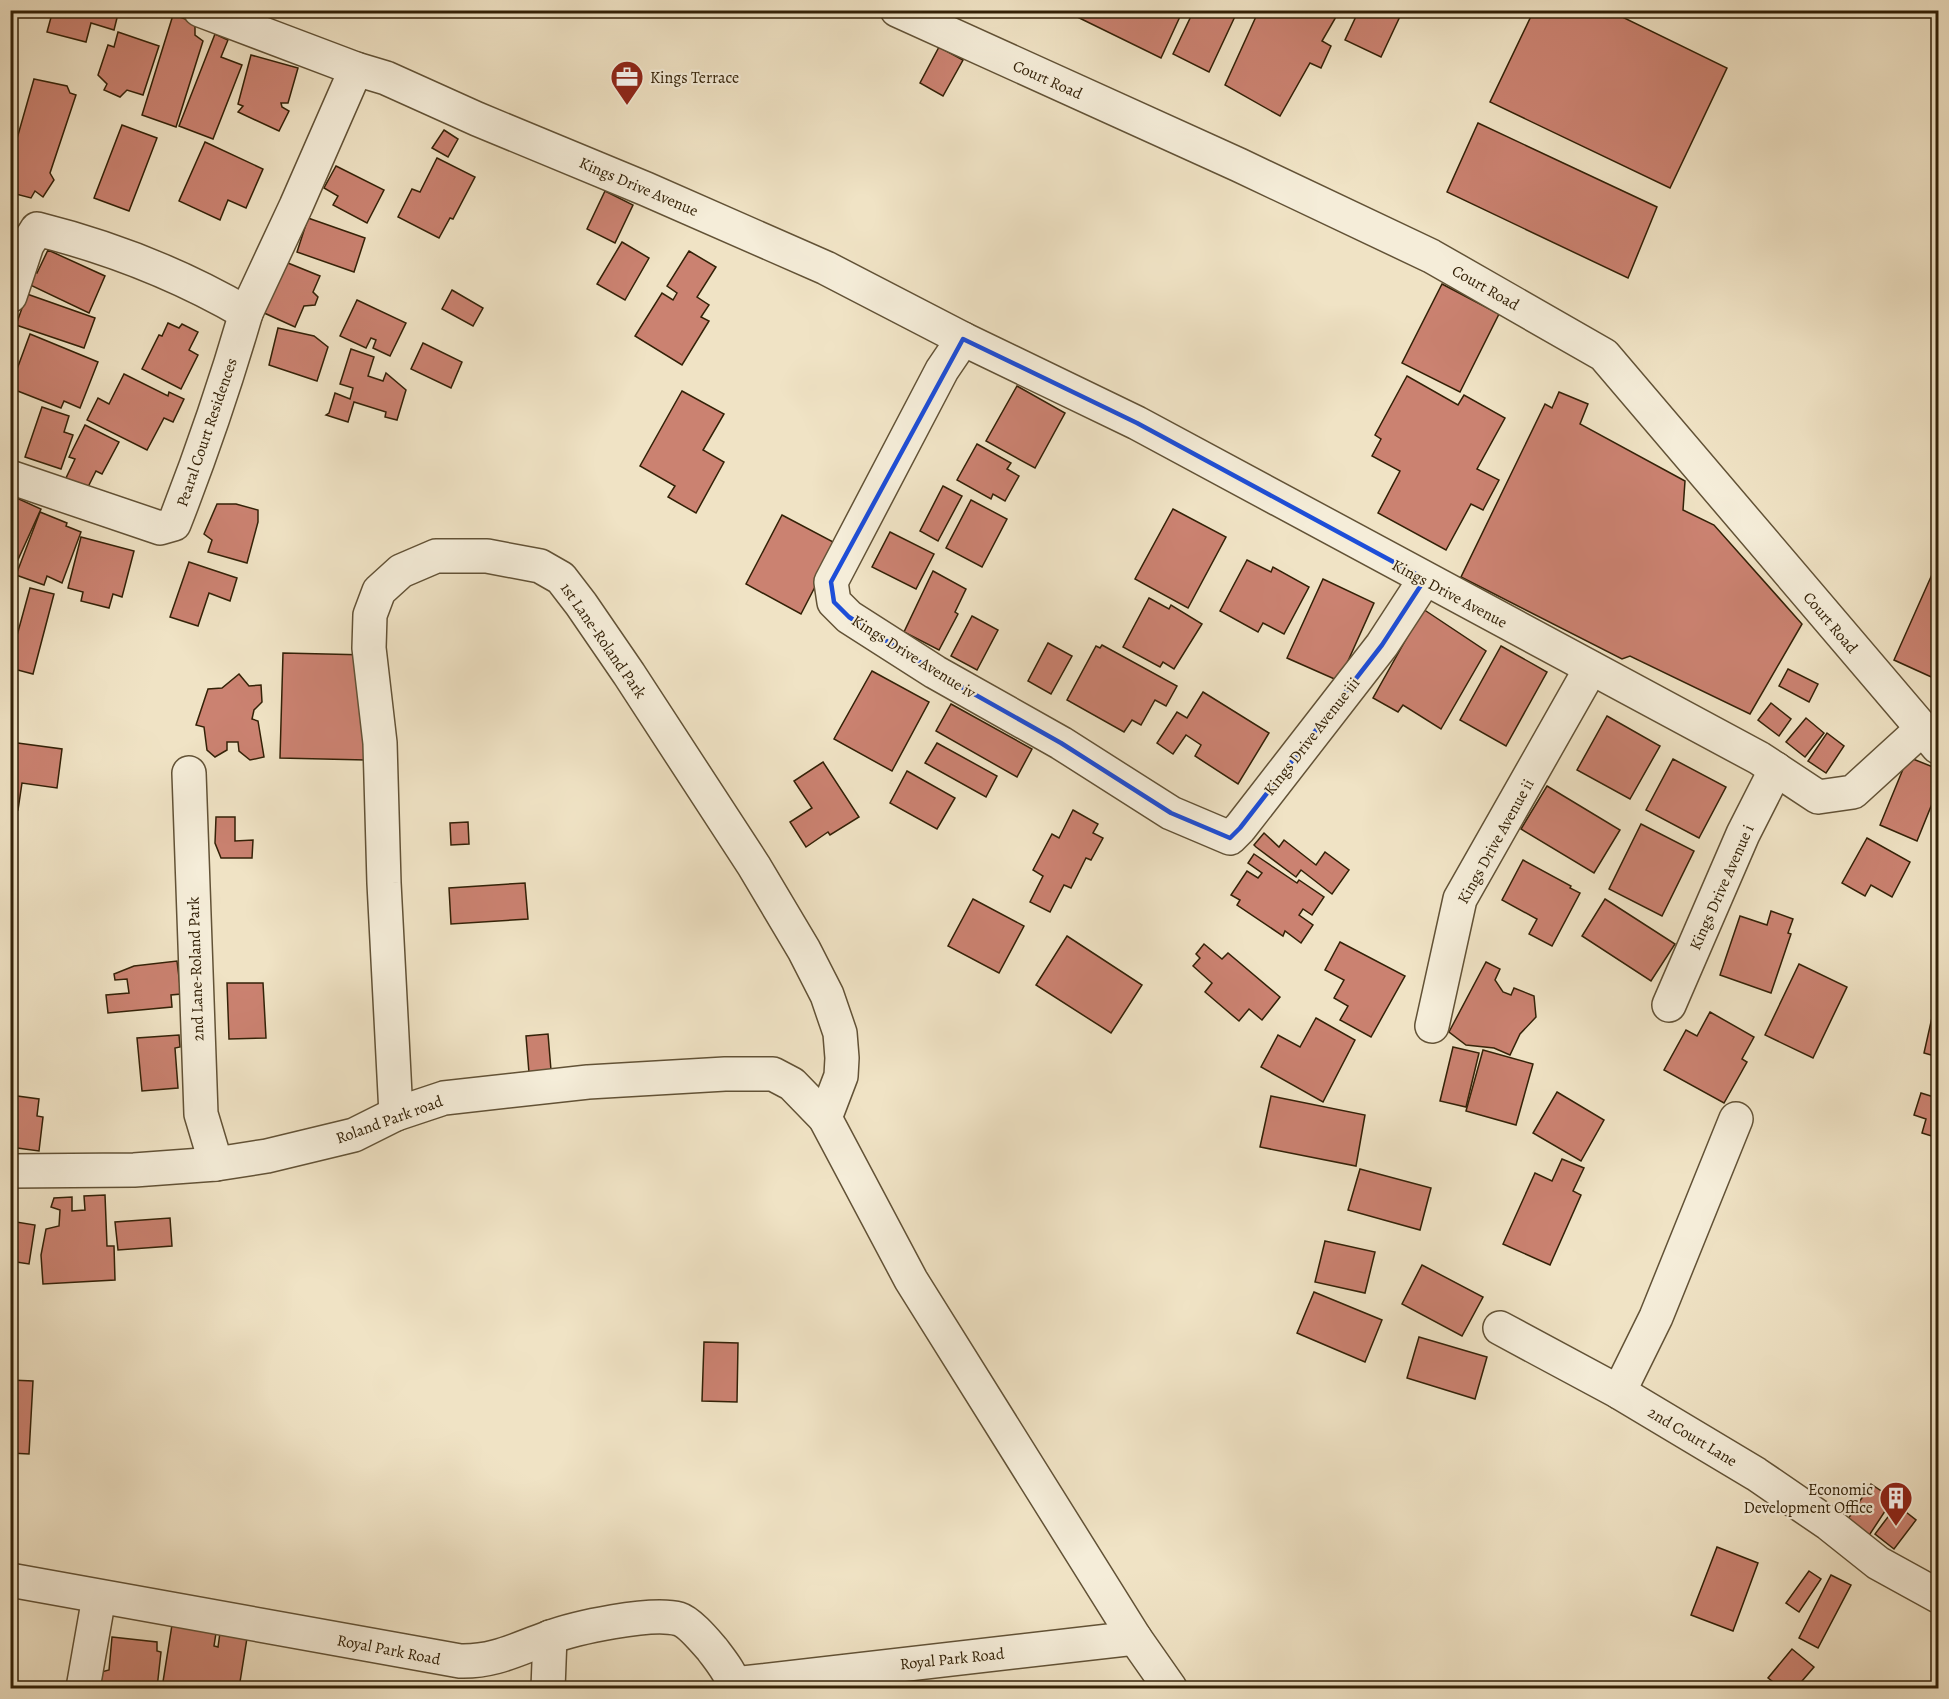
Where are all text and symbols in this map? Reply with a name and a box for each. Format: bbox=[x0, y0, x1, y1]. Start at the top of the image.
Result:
street label: Court Road bbox=[1009, 55, 1086, 105]
office icon: Kings Terrace bbox=[609, 59, 645, 106]
place label: Kings Terrace bbox=[650, 67, 739, 89]
street label: Kings Drive Avenue bbox=[576, 152, 702, 222]
street label: Court Road bbox=[1448, 260, 1523, 316]
street label: Pearal Court Residences bbox=[171, 355, 243, 510]
street label: Kings Drive Avenue bbox=[1388, 554, 1511, 634]
street label: 1st Lane-Roland Park bbox=[555, 578, 651, 703]
street label: Court Road bbox=[1798, 587, 1863, 658]
street label: Kings Drive Avenue iv bbox=[847, 610, 980, 704]
street label: Kings Drive Avenue iii bbox=[1259, 673, 1365, 800]
street label: Kings Drive Avenue ii bbox=[1452, 775, 1539, 908]
street label: Kings Drive Avenue i bbox=[1684, 821, 1759, 954]
street label: 2nd Lane-Roland Park bbox=[182, 896, 210, 1042]
street label: Roland Park road bbox=[333, 1090, 446, 1149]
street label: 2nd Court Lane bbox=[1644, 1402, 1741, 1472]
place label: Economic Development Office bbox=[1744, 1479, 1873, 1519]
building icon: Economic Development Office bbox=[1878, 1480, 1914, 1527]
street label: Royal Park Road bbox=[335, 1629, 443, 1671]
street label: Royal Park Road bbox=[899, 1643, 1006, 1675]

